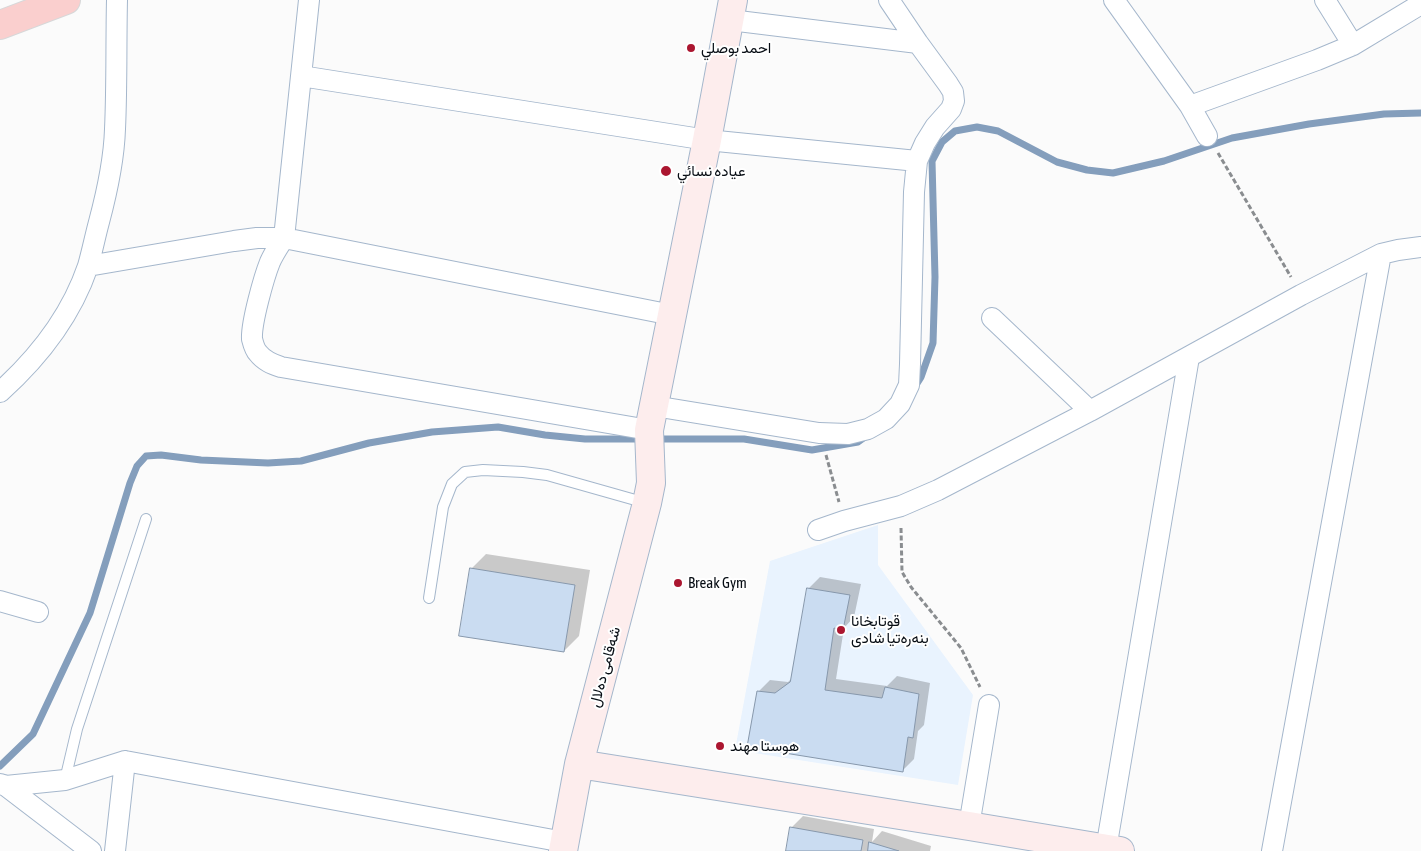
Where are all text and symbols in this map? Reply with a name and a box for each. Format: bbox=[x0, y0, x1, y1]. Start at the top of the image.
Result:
place label: احمد بوصلي bbox=[701, 39, 771, 57]
marker: احمد بوصلي bbox=[685, 42, 697, 54]
place label: عياده نسائي bbox=[677, 162, 746, 180]
marker: عياده نسائي bbox=[659, 164, 673, 178]
place label: Break Gym bbox=[688, 574, 747, 592]
marker: Break Gym bbox=[672, 577, 684, 589]
place label: قوتابخانا بنەرەتیا شادی bbox=[851, 612, 929, 647]
marker: قوتابخانا بنەرەتیا شادی bbox=[835, 624, 847, 636]
street label: شەقامی دەلال bbox=[586, 625, 624, 709]
place label: هوستا مهند bbox=[730, 737, 799, 755]
marker: هوستا مهند bbox=[714, 740, 726, 752]

